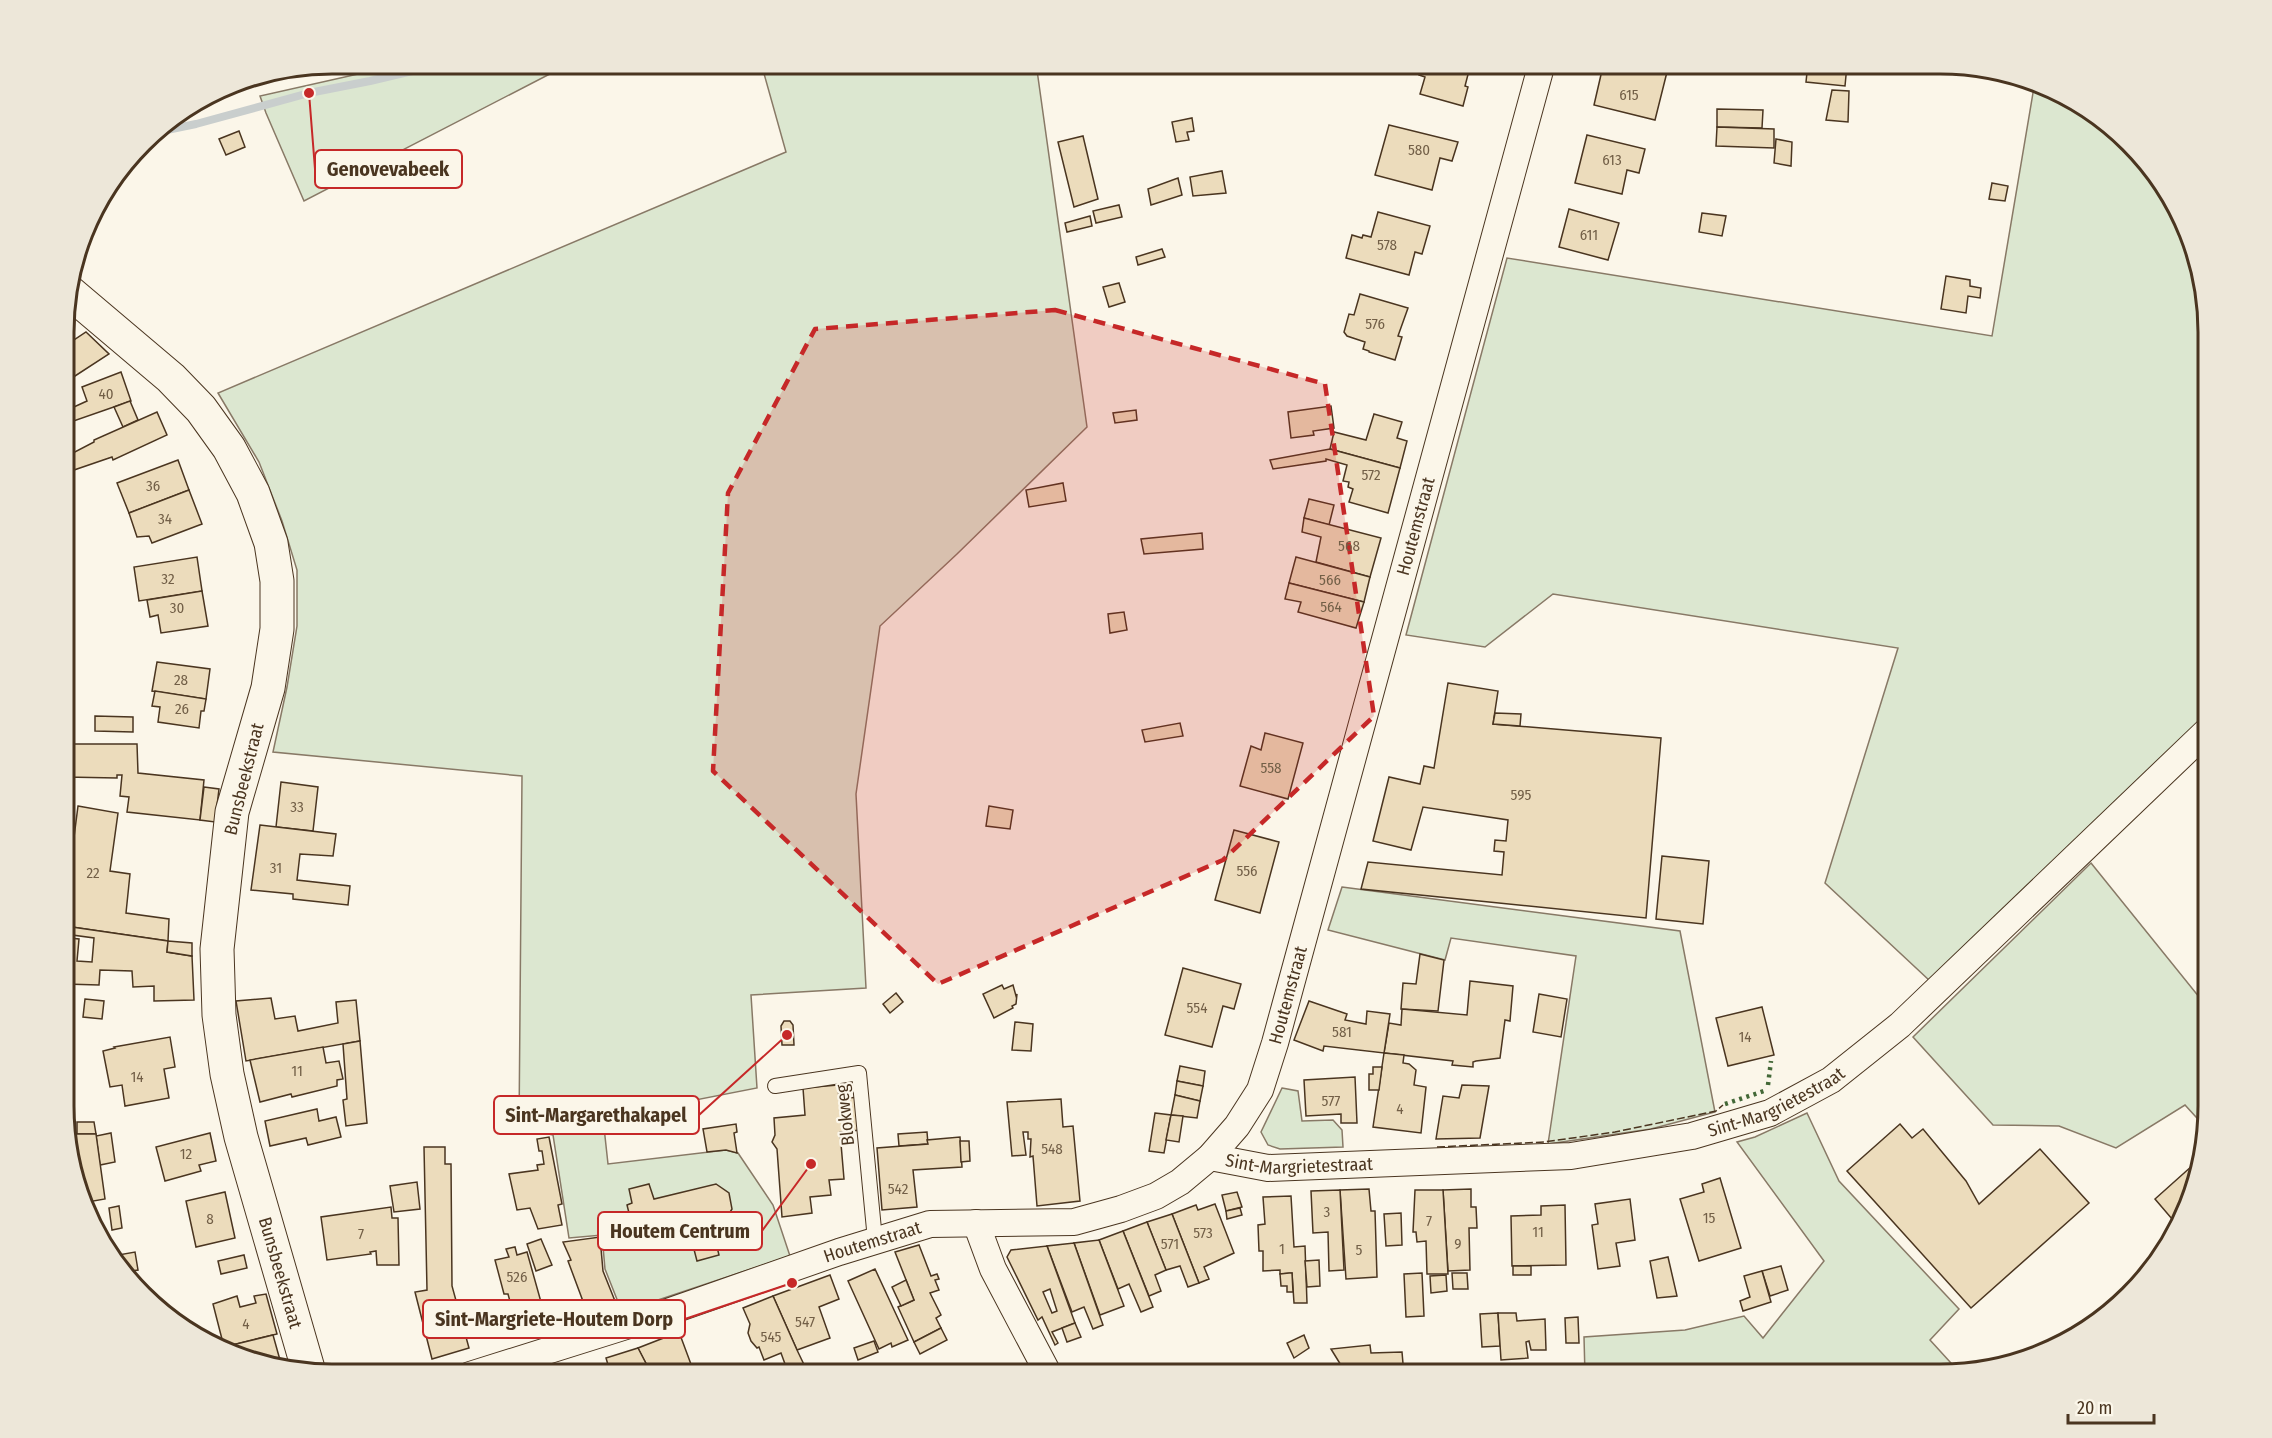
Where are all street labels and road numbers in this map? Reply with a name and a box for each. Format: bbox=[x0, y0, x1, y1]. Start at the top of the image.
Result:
street label: Houtemstraat bbox=[1392, 474, 1440, 578]
street label: Bunsbeekstraat bbox=[219, 721, 269, 837]
street label: Houtemstraat bbox=[1264, 943, 1312, 1047]
street label: Sint-Margrietestraat bbox=[1705, 1062, 1849, 1142]
street label: Blokweg bbox=[831, 1083, 859, 1147]
street label: Sint-Margrietestraat bbox=[1224, 1149, 1373, 1180]
street label: Bunsbeekstraat bbox=[254, 1214, 307, 1331]
street label: Houtemstraat bbox=[821, 1216, 924, 1268]

